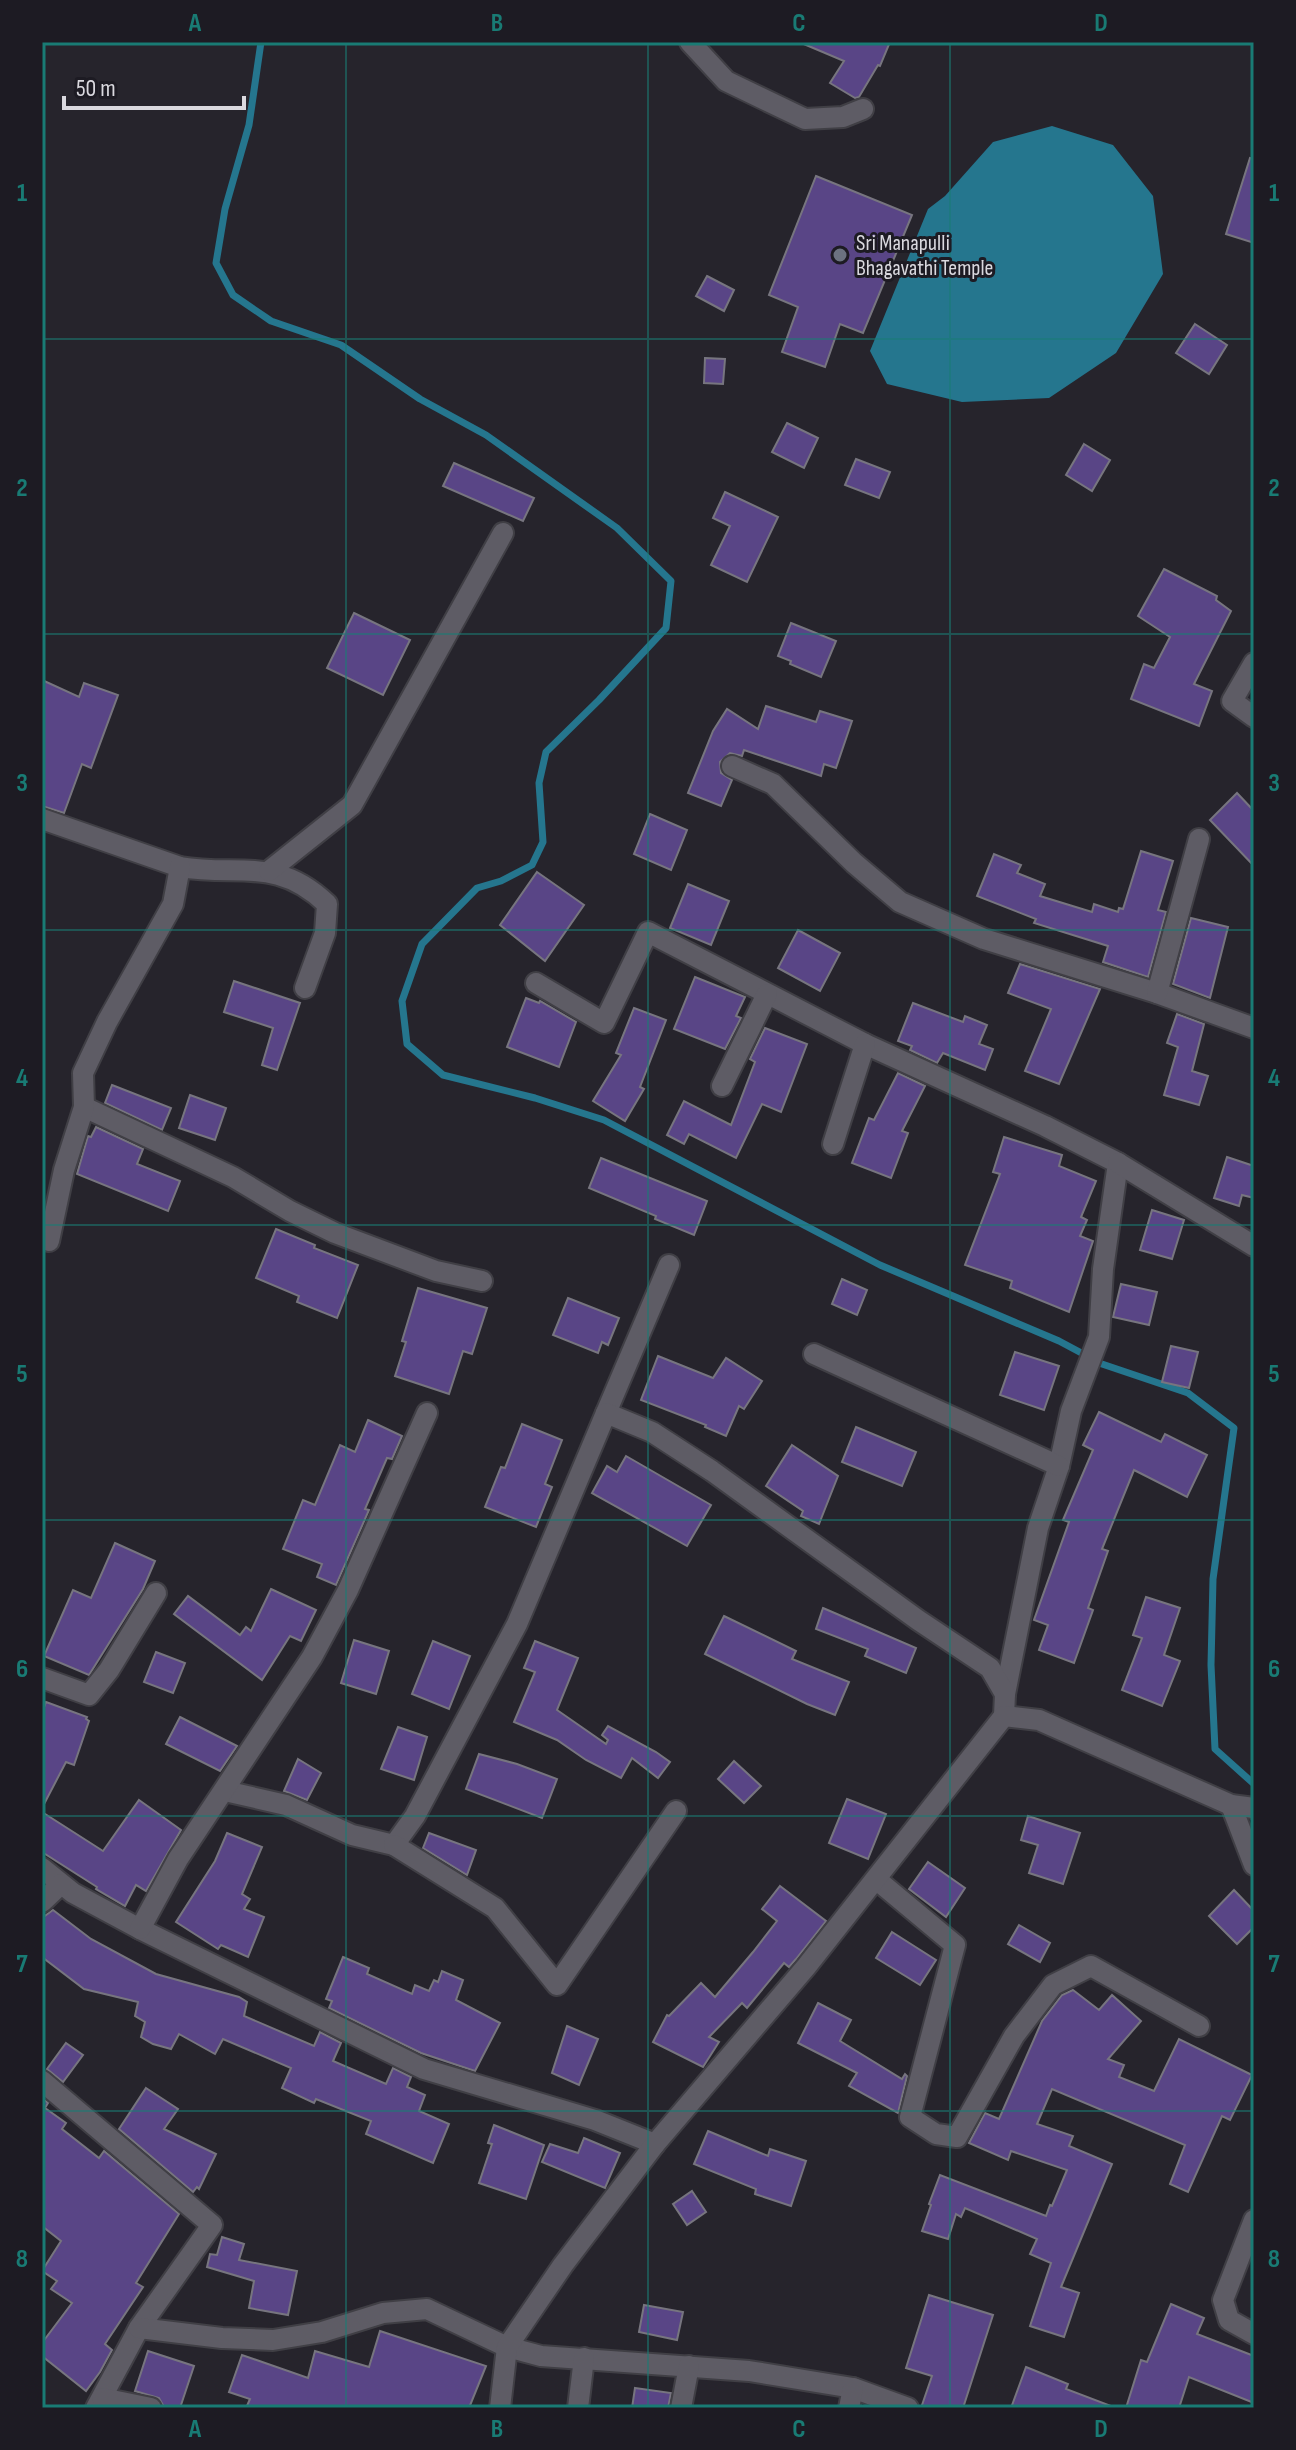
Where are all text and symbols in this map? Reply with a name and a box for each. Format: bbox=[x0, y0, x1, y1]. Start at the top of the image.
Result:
text: A bbox=[188, 8, 202, 39]
text: B bbox=[491, 8, 503, 39]
text: C bbox=[792, 8, 806, 39]
text: D bbox=[1094, 8, 1108, 39]
scale bar bbox=[64, 60, 244, 110]
text: 50 m bbox=[76, 74, 116, 103]
text: 1 bbox=[17, 178, 27, 209]
text: 1 bbox=[1269, 178, 1279, 209]
place label: Sri Manapulli Bhagavathi Temple bbox=[856, 230, 993, 282]
marker: Sri Manapulli Bhagavathi Temple bbox=[831, 246, 849, 264]
text: 2 bbox=[16, 473, 28, 504]
text: 2 bbox=[1268, 473, 1280, 504]
text: 3 bbox=[16, 768, 28, 799]
text: 3 bbox=[1268, 768, 1280, 799]
text: 4 bbox=[16, 1063, 28, 1094]
text: 4 bbox=[1268, 1063, 1280, 1094]
text: 5 bbox=[16, 1359, 28, 1390]
text: 5 bbox=[1268, 1359, 1280, 1390]
text: 6 bbox=[16, 1654, 28, 1685]
text: 6 bbox=[1268, 1654, 1280, 1685]
text: 7 bbox=[16, 1949, 28, 1980]
text: 7 bbox=[1268, 1949, 1280, 1980]
text: 8 bbox=[16, 2244, 28, 2275]
text: 8 bbox=[1268, 2244, 1280, 2275]
text: A bbox=[188, 2414, 202, 2445]
text: B bbox=[491, 2414, 503, 2445]
text: C bbox=[792, 2414, 806, 2445]
text: D bbox=[1094, 2414, 1108, 2445]

